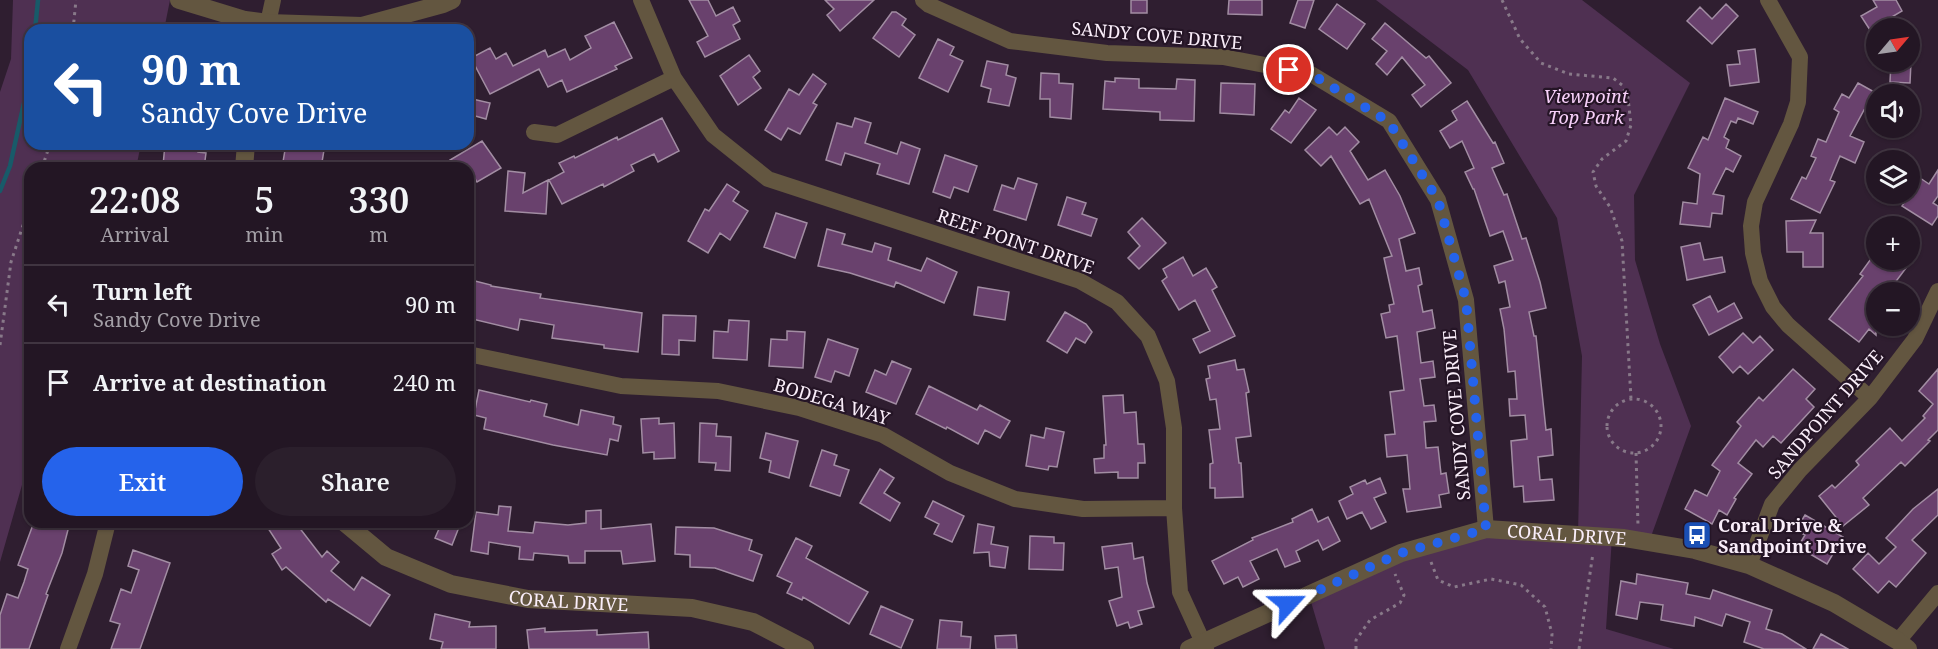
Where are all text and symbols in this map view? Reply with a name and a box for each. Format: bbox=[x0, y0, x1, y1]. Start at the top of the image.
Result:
street label: SANDY COVE DRIVE bbox=[1071, 16, 1243, 54]
north arrow bbox=[1866, 18, 1920, 72]
map controls bbox=[1866, 18, 1920, 336]
text: 90 m bbox=[141, 40, 241, 97]
pin bbox=[1263, 44, 1314, 95]
icon: left bbox=[42, 48, 120, 126]
icon: arrive bbox=[1272, 53, 1305, 86]
park label: Viewpoint Top Park bbox=[1544, 84, 1629, 129]
button: sound bbox=[1866, 84, 1920, 138]
text: Sandy Cove Drive bbox=[141, 94, 367, 131]
button: layers bbox=[1866, 150, 1920, 204]
text: 22:08 bbox=[89, 175, 181, 224]
text: 5 bbox=[254, 175, 275, 224]
text: 330 bbox=[348, 175, 409, 224]
street label: REEF POINT DRIVE bbox=[934, 203, 1098, 279]
button: + bbox=[1866, 216, 1920, 270]
text: Arrival bbox=[100, 221, 169, 248]
text: min bbox=[245, 221, 284, 248]
text: m bbox=[369, 221, 388, 248]
text: Turn left bbox=[93, 276, 192, 306]
button: − bbox=[1866, 282, 1920, 336]
icon: left bbox=[42, 288, 75, 321]
text: 90 m bbox=[405, 289, 456, 319]
text: Sandy Cove Drive bbox=[93, 306, 261, 333]
street label: SANDY COVE DRIVE bbox=[1437, 329, 1475, 501]
street label: SANDPOINT DRIVE bbox=[1762, 344, 1888, 484]
icon: arrive bbox=[42, 366, 75, 399]
text: Arrive at destination bbox=[93, 367, 327, 397]
text: 240 m bbox=[393, 367, 456, 397]
street label: BODEGA WAY bbox=[771, 372, 894, 430]
button: Exit bbox=[42, 447, 243, 516]
button: Share bbox=[255, 447, 456, 516]
place label: Coral Drive & Sandpoint Drive bbox=[1718, 513, 1867, 558]
street label: CORAL DRIVE bbox=[1506, 518, 1627, 550]
bus stop icon: Coral Drive & Sandpoint Drive bbox=[1681, 519, 1713, 551]
position arrow bbox=[1256, 572, 1320, 636]
street label: CORAL DRIVE bbox=[507, 584, 629, 616]

